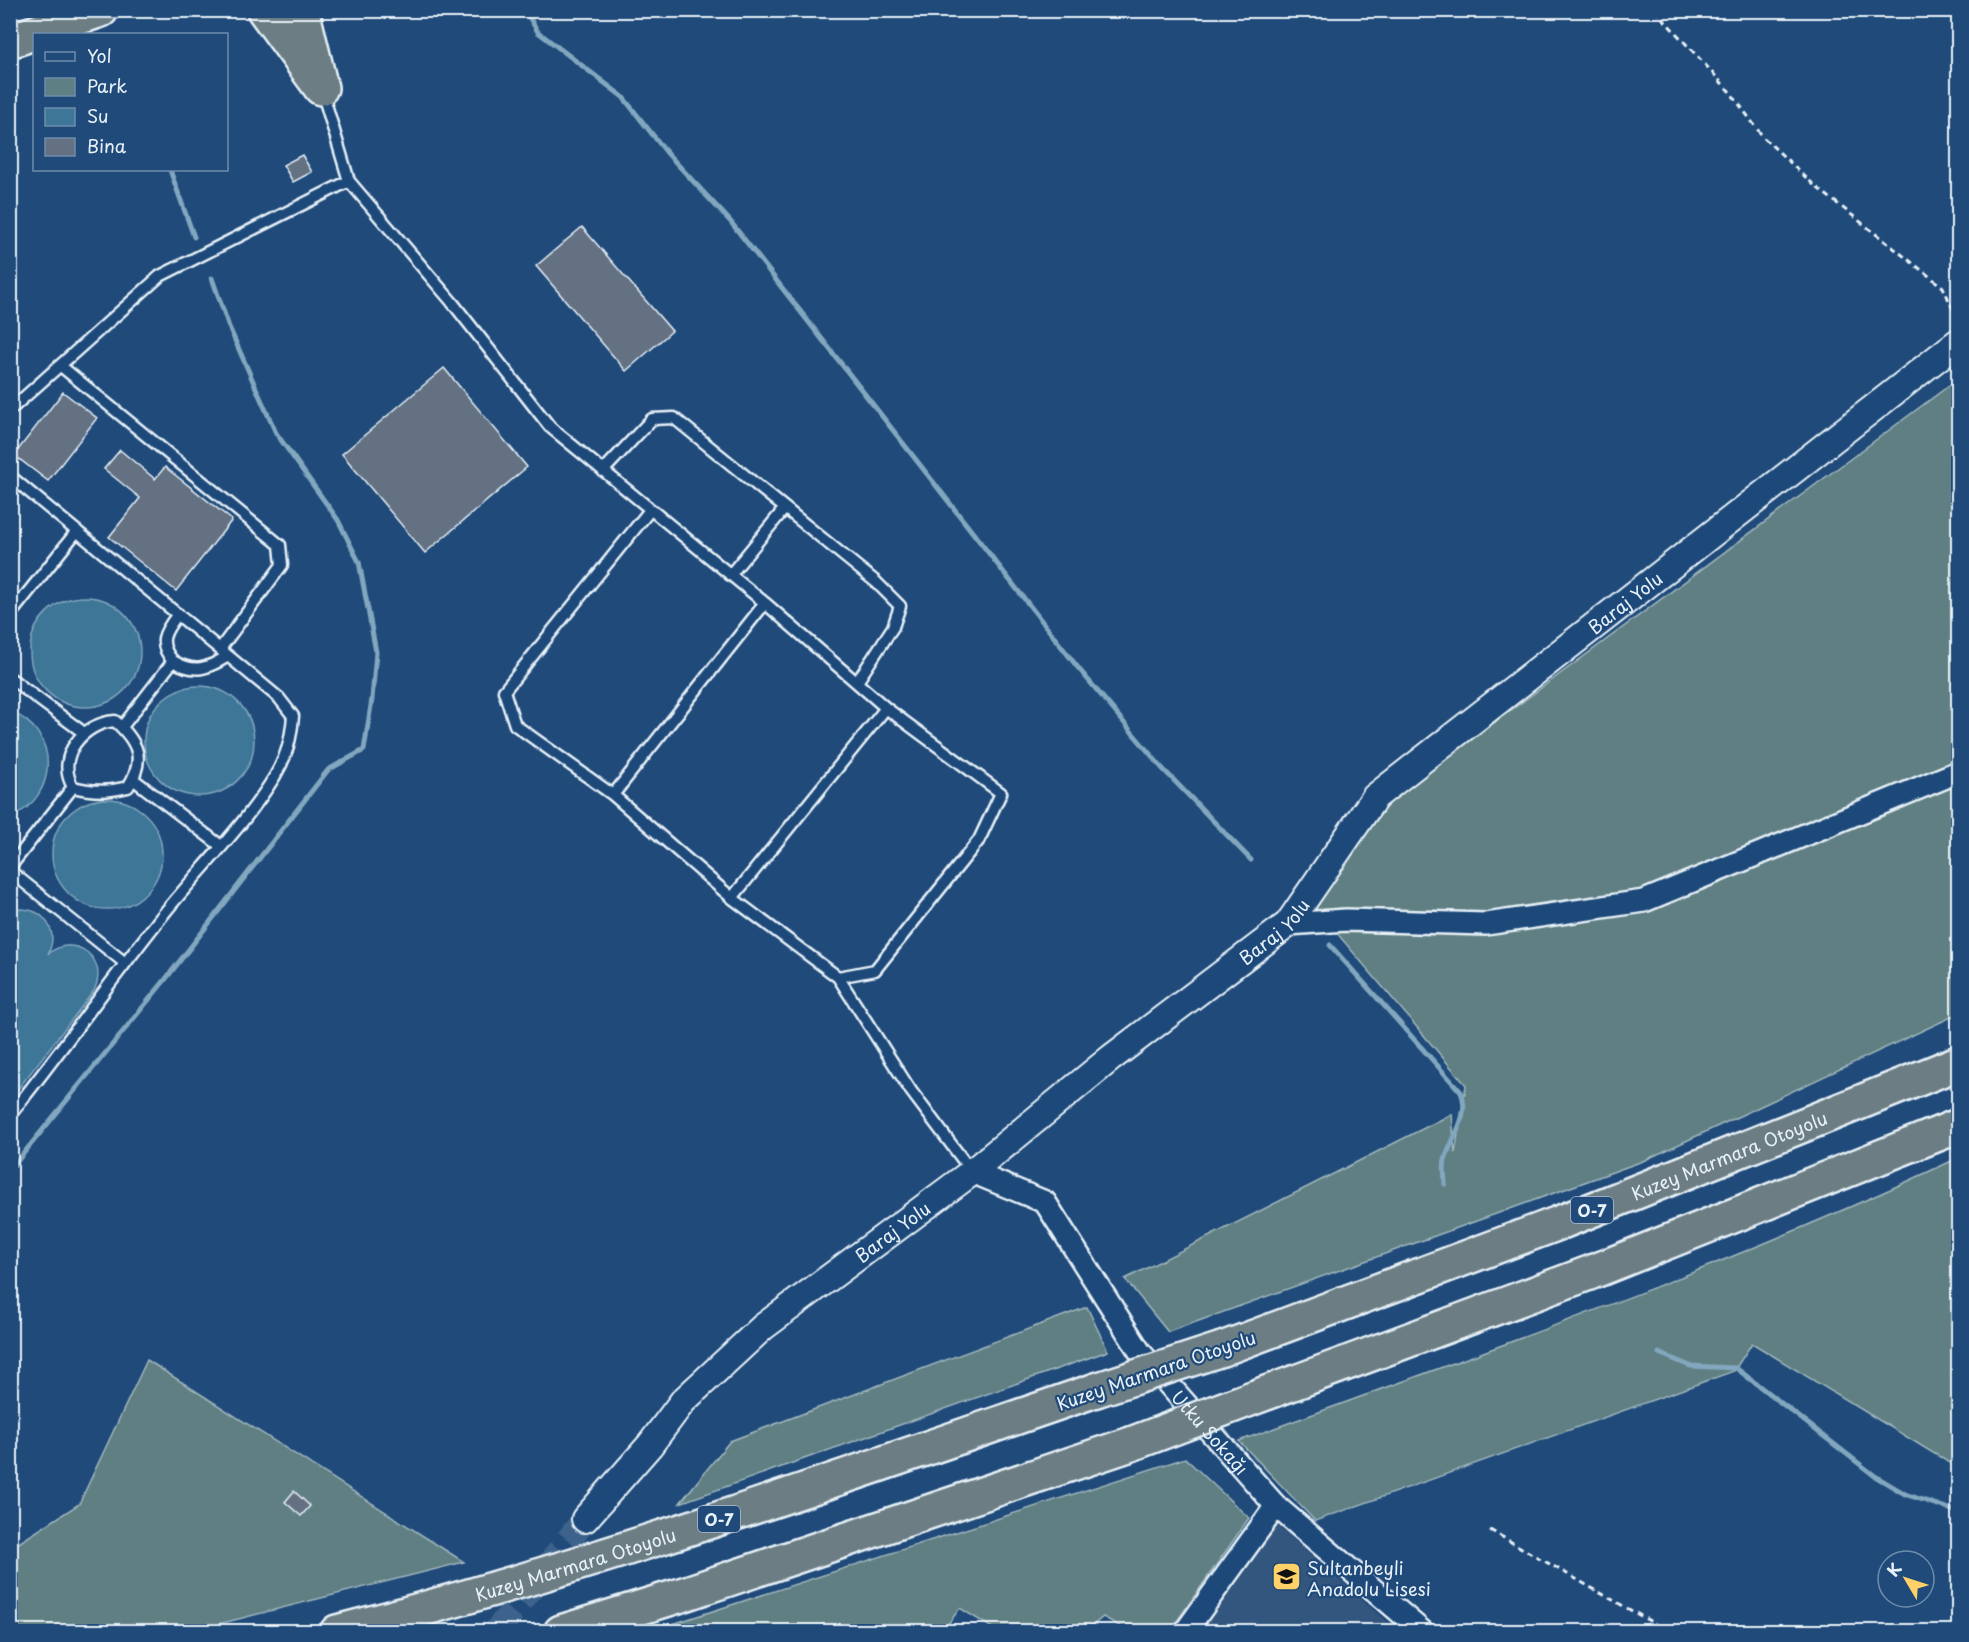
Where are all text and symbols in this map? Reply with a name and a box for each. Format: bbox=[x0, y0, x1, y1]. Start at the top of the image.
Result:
legend bbox=[33, 33, 228, 171]
text: Yol bbox=[87, 42, 112, 69]
text: Park bbox=[87, 72, 127, 99]
text: Su bbox=[87, 102, 108, 129]
text: Bina bbox=[87, 132, 127, 159]
street label: Baraj Yolu bbox=[1582, 565, 1668, 640]
street label: Baraj Yolu bbox=[1232, 893, 1315, 971]
street label: Kuzey Marmara Otoyolu bbox=[1627, 1103, 1831, 1206]
street label: Baraj Yolu bbox=[849, 1194, 935, 1268]
road number: O-7 bbox=[1571, 1197, 1613, 1223]
street label: Kuzey Marmara Otoyolu bbox=[1053, 1323, 1259, 1417]
street label: Utku Sokağı bbox=[1166, 1383, 1255, 1480]
road number: O-7 bbox=[698, 1506, 740, 1532]
street label: Kuzey Marmara Otoyolu bbox=[472, 1520, 679, 1607]
north arrow bbox=[1876, 1549, 1936, 1609]
place label: Sultanbeyli Anadolu Lisesi bbox=[1307, 1554, 1431, 1602]
text: K bbox=[1881, 1557, 1907, 1581]
school or university icon: Sultanbeyli Anadolu Lisesi bbox=[1270, 1561, 1302, 1593]

